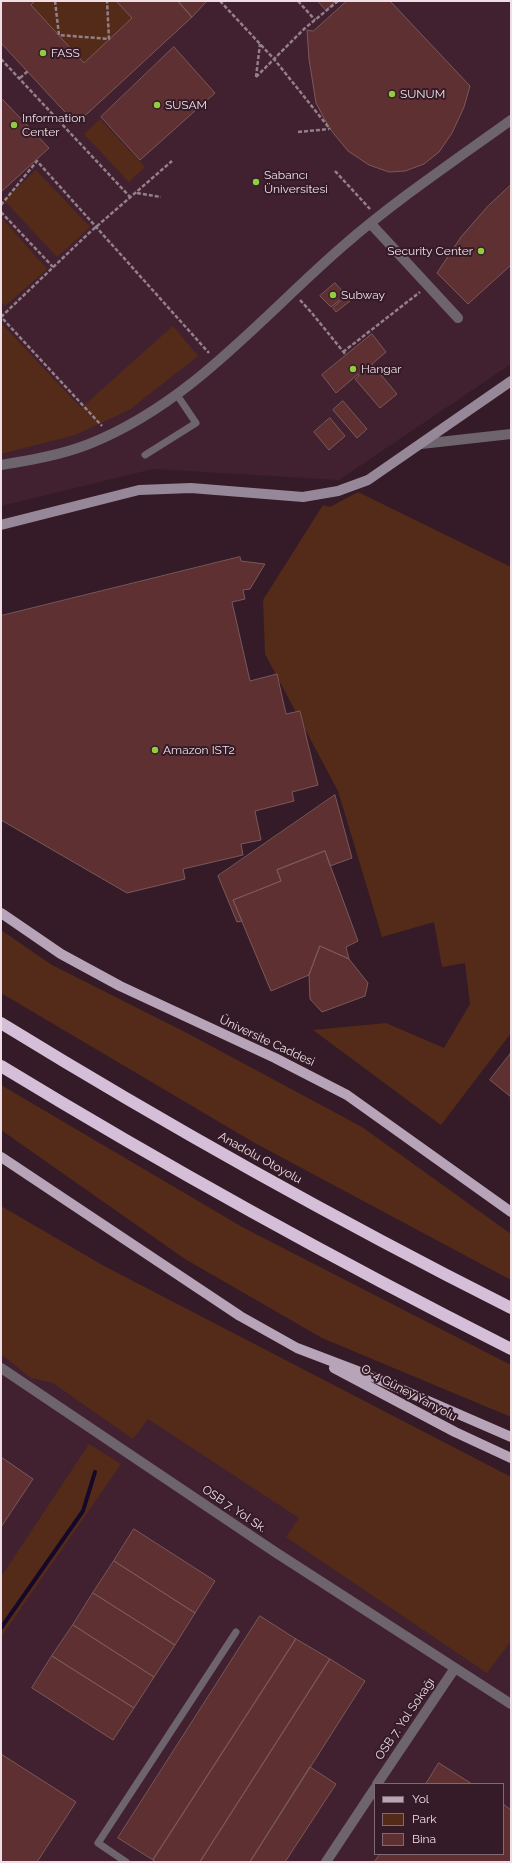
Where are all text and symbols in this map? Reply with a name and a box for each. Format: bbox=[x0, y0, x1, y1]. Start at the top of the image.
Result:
place label: FASS bbox=[51, 46, 80, 60]
marker: FASS bbox=[38, 48, 48, 58]
place label: SUNUM bbox=[400, 87, 445, 101]
marker: SUNUM bbox=[387, 89, 397, 99]
place label: SUSAM bbox=[165, 98, 207, 112]
marker: SUSAM bbox=[152, 100, 162, 110]
place label: Information Center bbox=[22, 111, 85, 139]
marker: Information Center bbox=[9, 120, 19, 130]
place label: Sabancı Üniversitesi bbox=[264, 168, 328, 196]
marker: Sabancı Üniversitesi bbox=[251, 177, 261, 187]
place label: Security Center bbox=[387, 244, 473, 258]
marker: Security Center bbox=[476, 246, 486, 256]
place label: Subway bbox=[341, 288, 385, 302]
marker: Subway bbox=[328, 290, 338, 300]
place label: Hangar bbox=[361, 362, 401, 376]
marker: Hangar bbox=[348, 364, 358, 374]
place label: Amazon IST2 bbox=[163, 743, 235, 757]
marker: Amazon IST2 bbox=[150, 745, 160, 755]
street label: Üniversite Caddesi bbox=[217, 1013, 317, 1069]
street label: Anadolu Otoyolu bbox=[216, 1129, 304, 1187]
street label: O-4 Güney Yanyolu bbox=[359, 1362, 459, 1424]
street label: OSB 7. Yol Sk. bbox=[199, 1482, 269, 1536]
street label: OSB 7. Yol Sokağı bbox=[372, 1675, 438, 1763]
legend bbox=[374, 1783, 504, 1855]
text: Yol bbox=[412, 1792, 429, 1806]
text: Park bbox=[412, 1812, 437, 1826]
text: Bina bbox=[412, 1832, 436, 1846]

